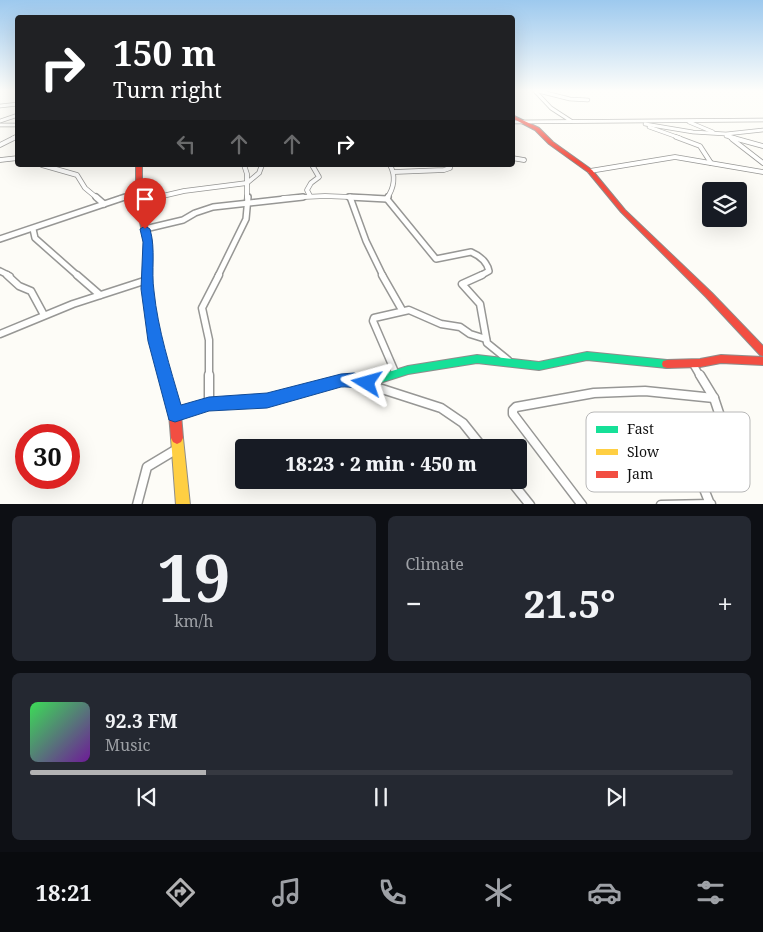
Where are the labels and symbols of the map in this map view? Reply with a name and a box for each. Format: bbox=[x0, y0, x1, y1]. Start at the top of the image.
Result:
pin bbox=[124, 178, 166, 229]
position arrow bbox=[340, 356, 392, 408]
legend bbox=[586, 412, 750, 492]
text: Fast bbox=[627, 419, 654, 438]
speed limit sign: 30 bbox=[15, 424, 80, 489]
text: Slow bbox=[627, 442, 660, 461]
text: Jam bbox=[626, 464, 653, 483]

